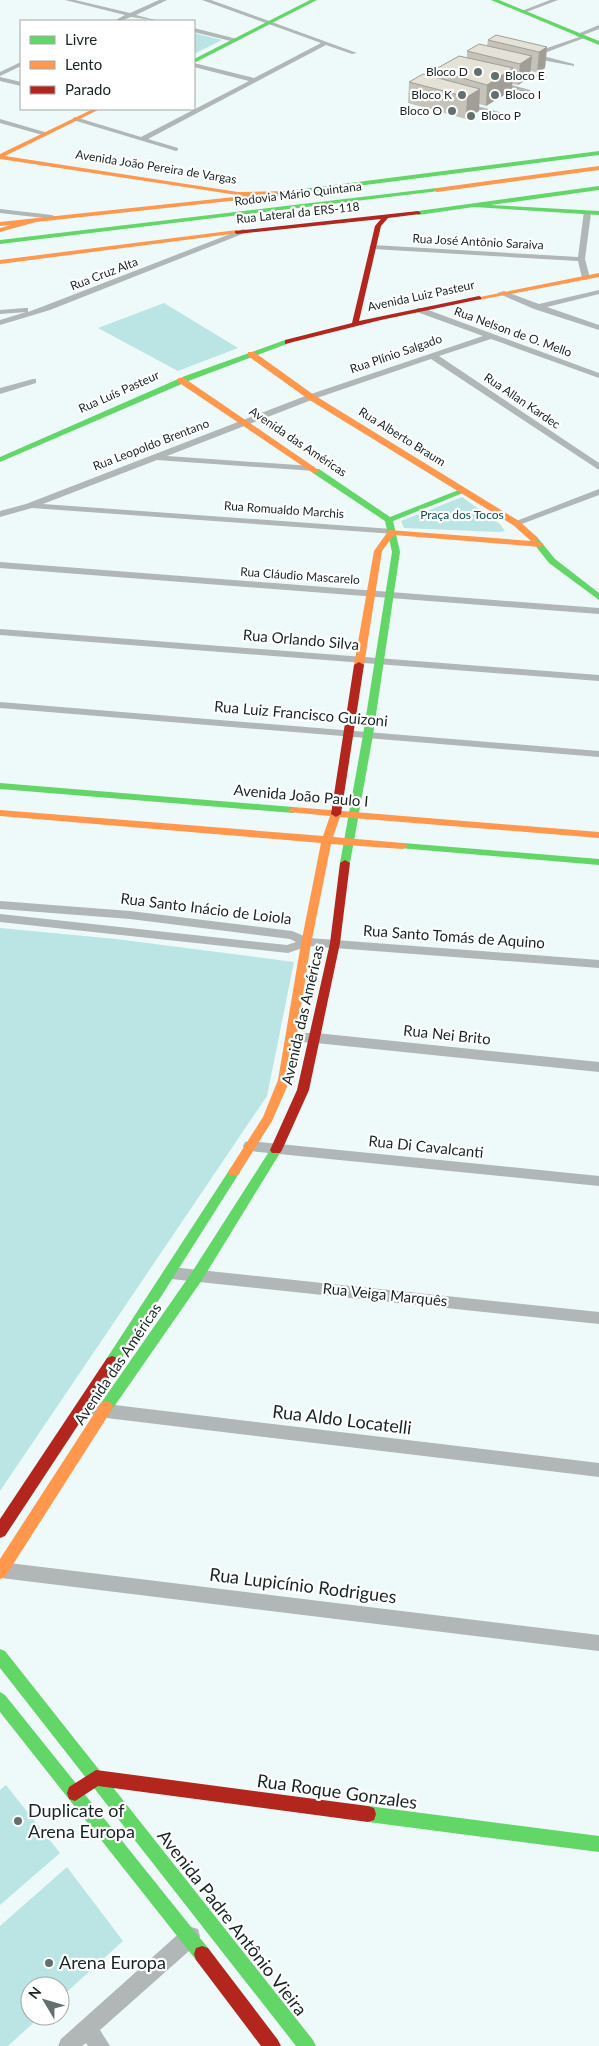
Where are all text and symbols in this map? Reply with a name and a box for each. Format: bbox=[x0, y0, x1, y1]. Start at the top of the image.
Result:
legend bbox=[20, 20, 195, 110]
text: Livre bbox=[65, 30, 97, 48]
text: Lento bbox=[65, 55, 102, 73]
place label: Bloco D bbox=[426, 64, 468, 79]
marker: Bloco D bbox=[472, 66, 484, 78]
place label: Bloco E bbox=[505, 68, 545, 83]
marker: Bloco E bbox=[489, 70, 501, 82]
text: Parado bbox=[65, 80, 111, 98]
place label: Bloco K bbox=[411, 87, 452, 102]
place label: Bloco I bbox=[505, 87, 541, 102]
marker: Bloco K bbox=[456, 89, 468, 101]
marker: Bloco I bbox=[489, 89, 501, 101]
place label: Bloco O bbox=[400, 103, 442, 118]
marker: Bloco O bbox=[446, 105, 458, 117]
place label: Bloco P bbox=[481, 108, 521, 123]
marker: Bloco P bbox=[465, 110, 477, 122]
street label: Avenida João Pereira de Vargas bbox=[74, 146, 238, 187]
street label: Rodovia Mário Quintana bbox=[233, 178, 362, 209]
street label: Rua Lateral da ERS-118 bbox=[236, 199, 360, 226]
street label: Rua José Antônio Saraiva bbox=[412, 231, 544, 252]
street label: Rua Cruz Alta bbox=[68, 254, 140, 293]
street label: Avenida Luiz Pasteur bbox=[366, 277, 476, 314]
street label: Rua Nelson de O. Mello bbox=[452, 303, 574, 360]
street label: Rua Plínio Salgado bbox=[348, 331, 444, 376]
street label: Rua Luís Pasteur bbox=[76, 367, 162, 416]
street label: Rua Allan Kardec bbox=[481, 370, 564, 432]
street label: Avenida das Américas bbox=[247, 403, 350, 480]
street label: Rua Alberto Braum bbox=[356, 404, 449, 469]
street label: Rua Leopoldo Brentano bbox=[91, 415, 211, 474]
street label: Rua Romualdo Marchis bbox=[223, 498, 345, 521]
park label: Praça dos Tocos bbox=[420, 507, 504, 522]
street label: Rua Cláudio Mascarelo bbox=[240, 564, 361, 587]
street label: Rua Orlando Silva bbox=[242, 625, 360, 653]
street label: Rua Luiz Francisco Guizoni bbox=[214, 696, 389, 730]
street label: Avenida João Paulo I bbox=[233, 780, 369, 810]
street label: Rua Santo Inácio de Loiola bbox=[120, 889, 293, 927]
street label: Rua Santo Tomás de Aquino bbox=[363, 921, 546, 951]
street label: Avenida das Américas bbox=[277, 943, 327, 1086]
street label: Rua Nei Brito bbox=[403, 1020, 492, 1048]
street label: Rua Di Cavalcanti bbox=[368, 1131, 484, 1161]
street label: Rua Veiga Marquês bbox=[322, 1279, 448, 1310]
street label: Avenida das Américas bbox=[70, 1299, 165, 1428]
street label: Rua Aldo Locatelli bbox=[271, 1400, 413, 1438]
street label: Rua Lupicínio Rodrigues bbox=[208, 1563, 398, 1607]
street label: Rua Roque Gonzales bbox=[256, 1769, 419, 1813]
place label: Duplicate of Arena Europa bbox=[28, 1799, 135, 1842]
marker: Duplicate of Arena Europa bbox=[12, 1815, 24, 1827]
street label: Avenida Padre Antônio Vieira bbox=[153, 1825, 312, 2020]
place label: Arena Europa bbox=[59, 1951, 166, 1973]
marker: Arena Europa bbox=[43, 1957, 55, 1969]
north arrow bbox=[20, 1976, 70, 2026]
text: N bbox=[24, 1983, 44, 2002]

